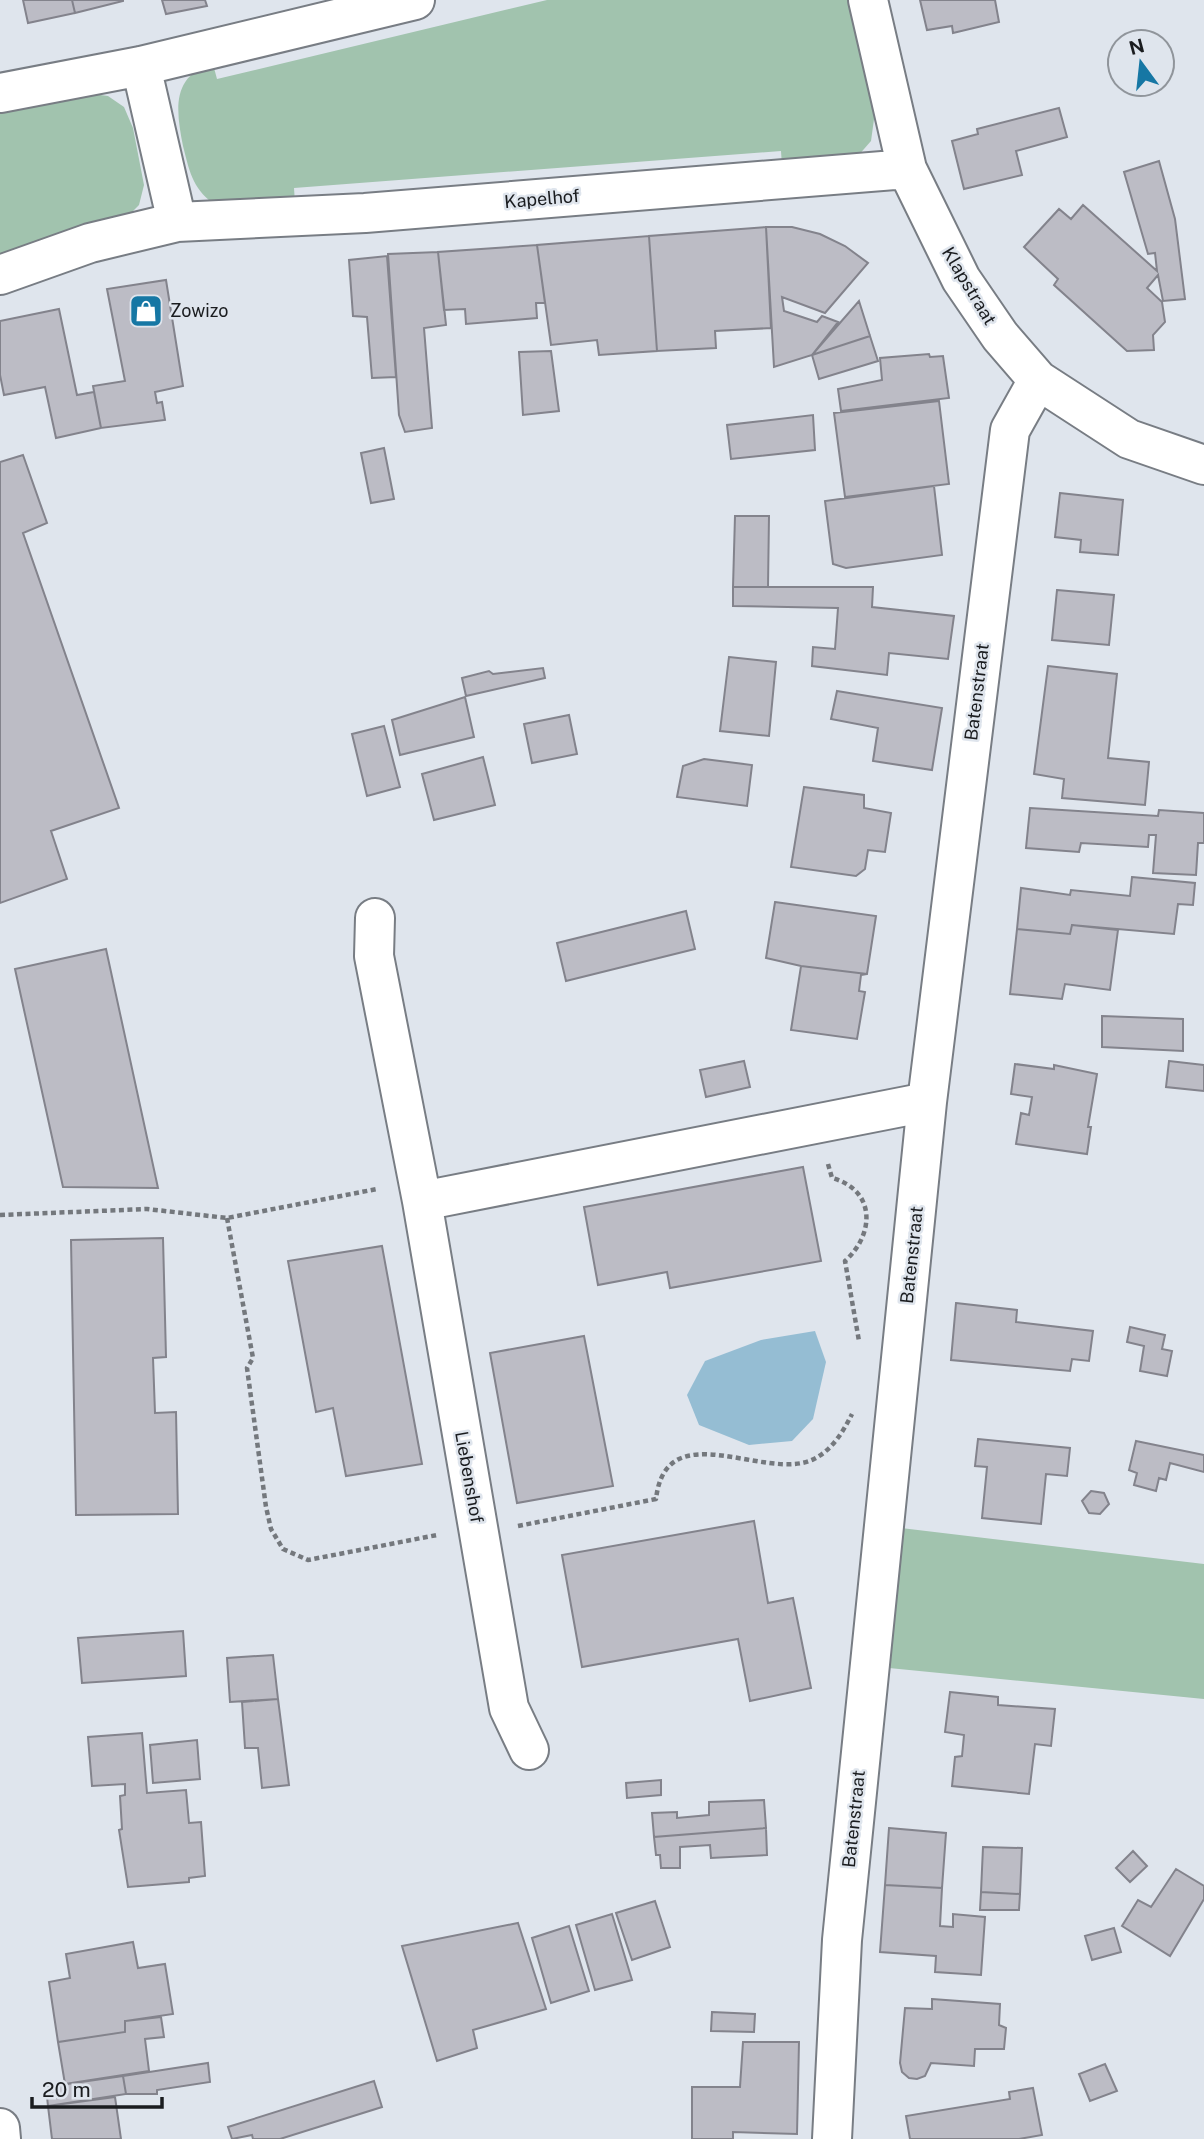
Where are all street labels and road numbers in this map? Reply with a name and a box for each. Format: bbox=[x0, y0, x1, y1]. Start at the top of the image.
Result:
street label: Kapelhof bbox=[503, 185, 581, 212]
street label: Klapstraat bbox=[938, 243, 1001, 329]
street label: Batenstraat bbox=[960, 642, 993, 742]
street label: Batenstraat bbox=[896, 1205, 927, 1305]
street label: Liebenshof bbox=[451, 1429, 488, 1524]
street label: Batenstraat bbox=[838, 1769, 869, 1869]

